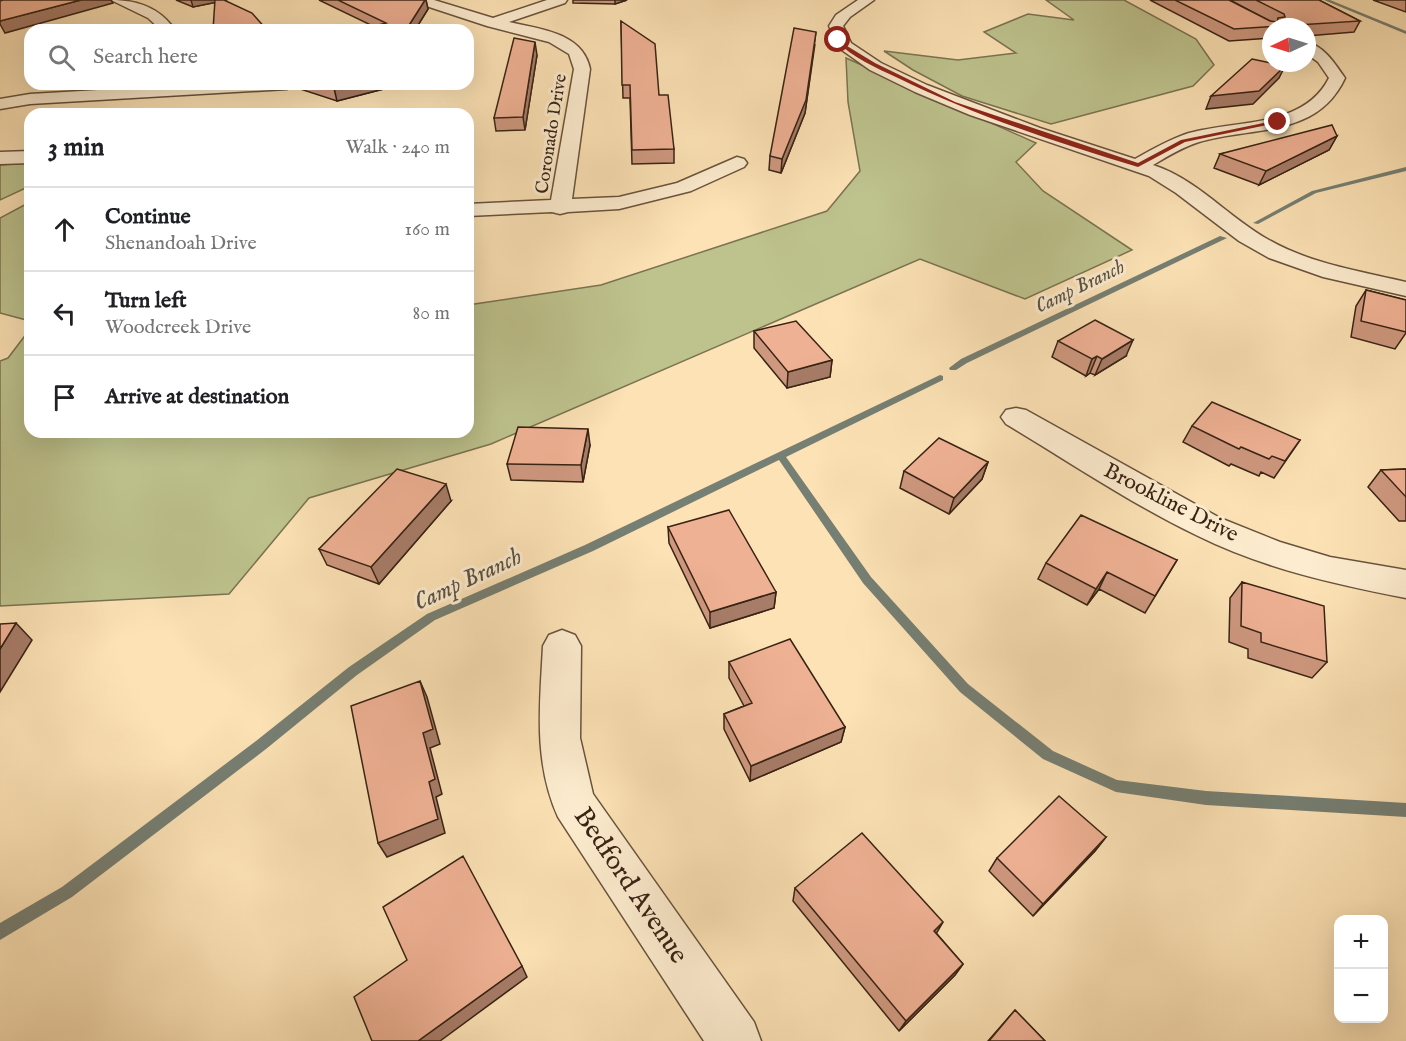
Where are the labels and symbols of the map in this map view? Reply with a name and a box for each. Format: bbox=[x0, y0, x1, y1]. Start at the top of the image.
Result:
north arrow bbox=[1262, 18, 1316, 72]
route start bbox=[824, 26, 850, 52]
street label: Coronado Drive bbox=[531, 72, 573, 196]
route end bbox=[1264, 108, 1290, 134]
water label: Camp Branch bbox=[1031, 254, 1129, 319]
street label: Brookline Drive bbox=[1099, 457, 1243, 549]
water label: Camp Branch bbox=[409, 541, 527, 619]
street label: Bedford Avenue bbox=[565, 801, 695, 971]

